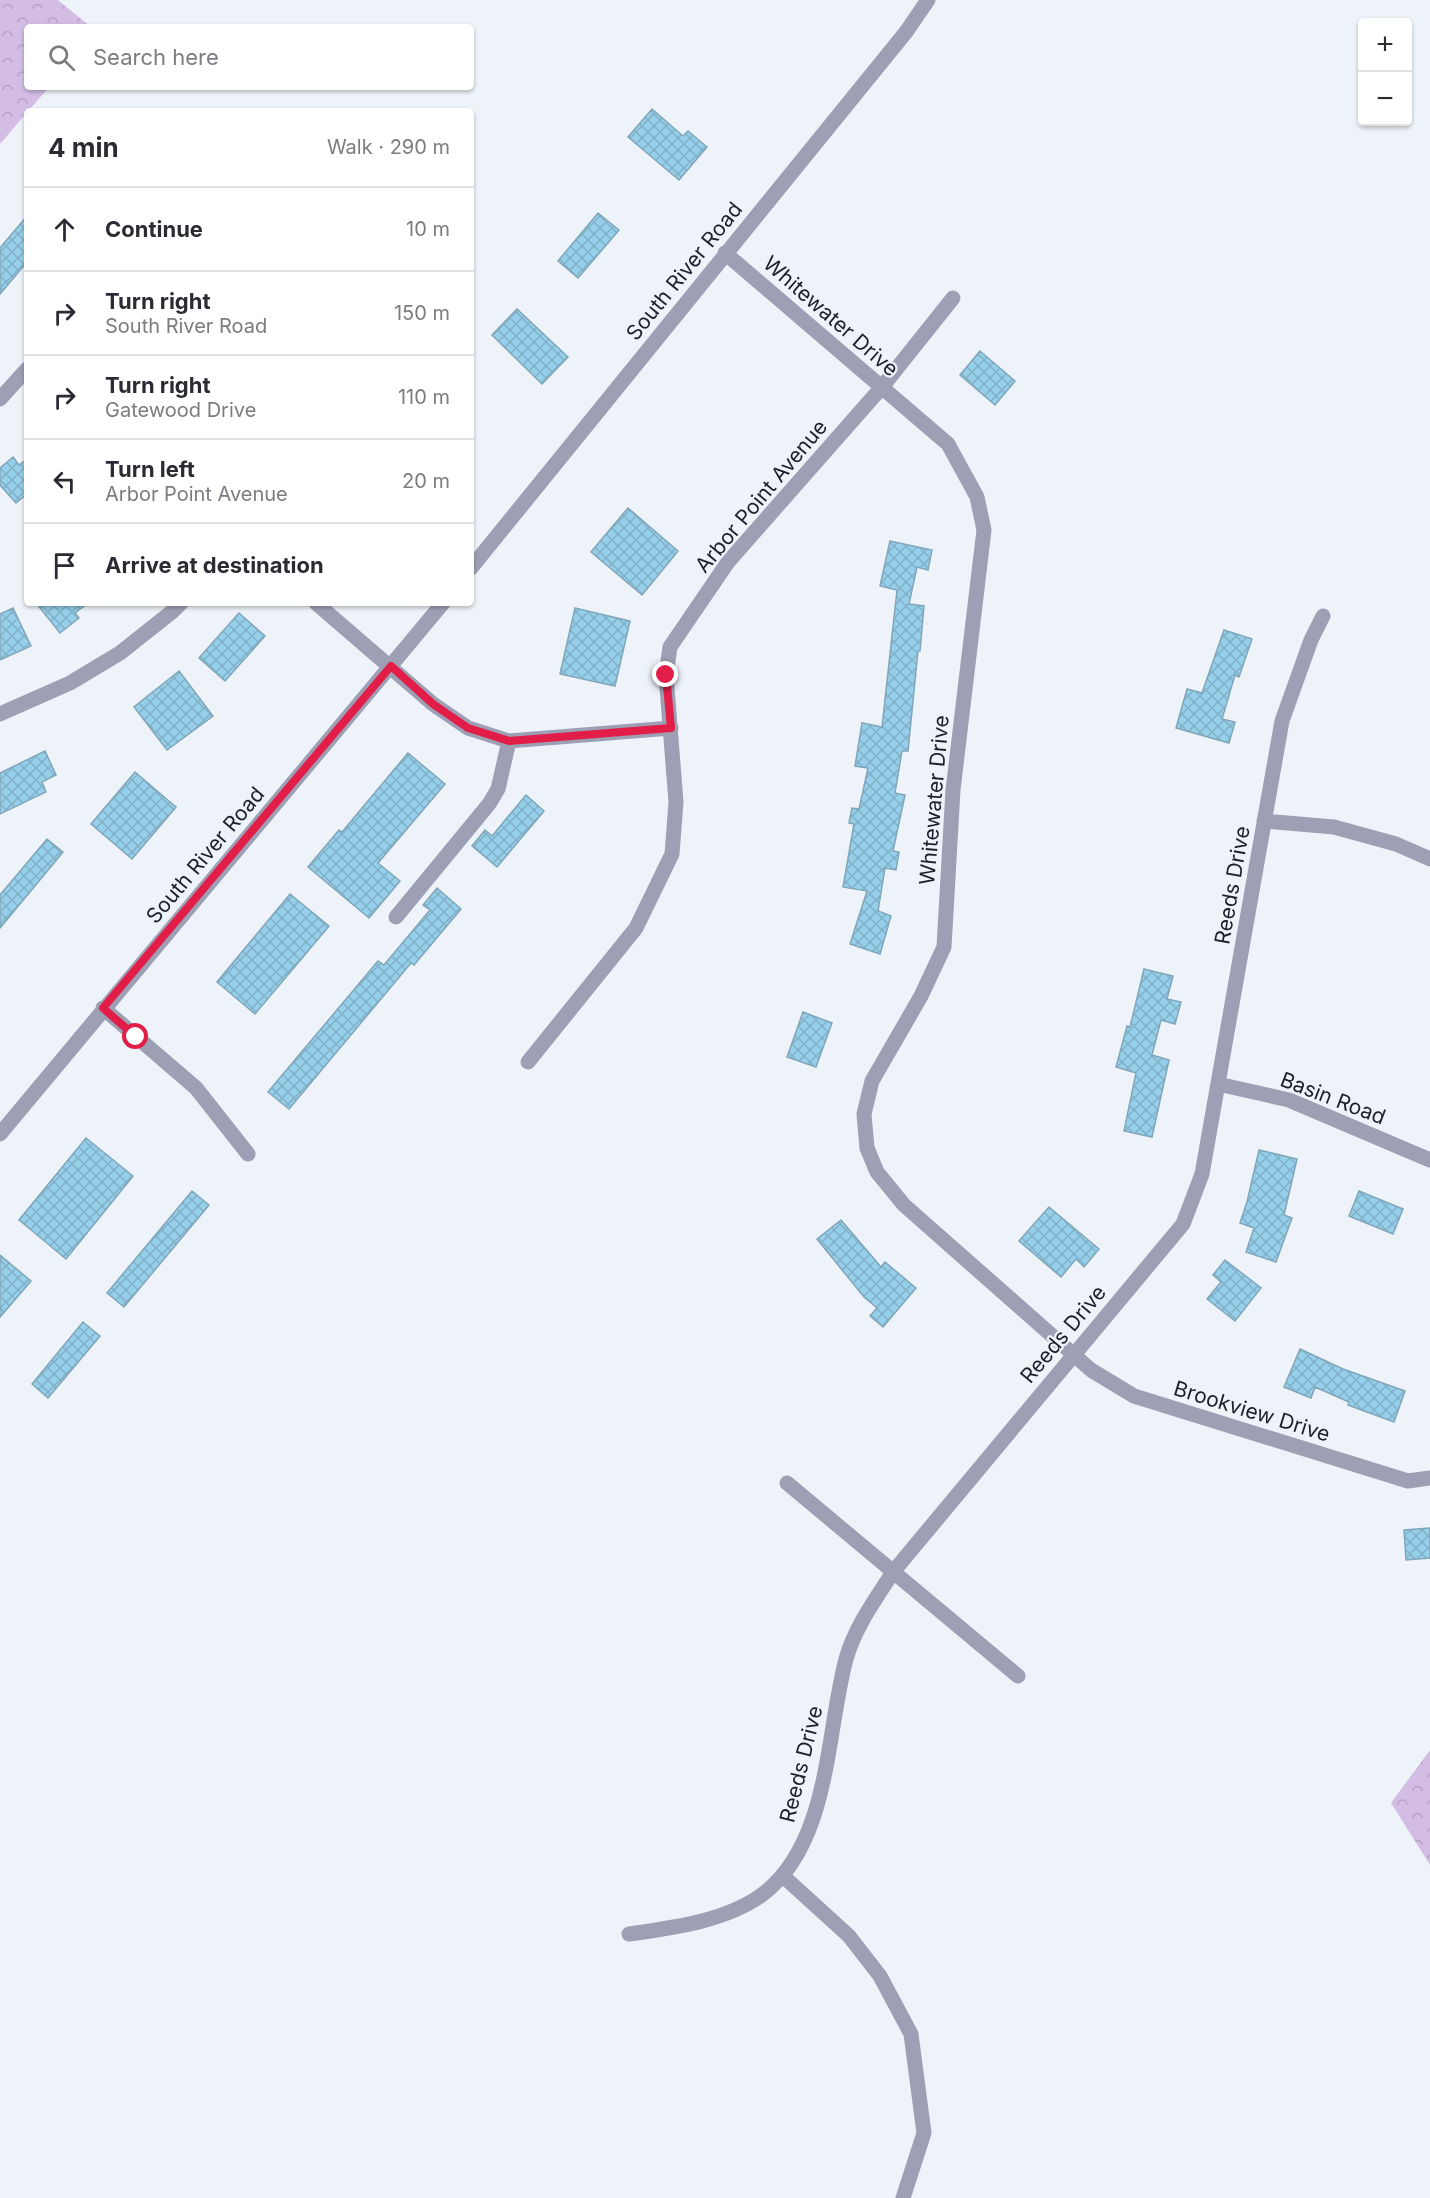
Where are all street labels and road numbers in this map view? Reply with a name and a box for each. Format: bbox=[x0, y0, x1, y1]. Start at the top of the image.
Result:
street label: South River Road bbox=[621, 197, 747, 345]
street label: Whitewater Drive bbox=[758, 251, 904, 381]
street label: Arbor Point Avenue bbox=[690, 414, 832, 578]
street label: Whitewater Drive bbox=[914, 714, 954, 886]
street label: South River Road bbox=[141, 782, 269, 928]
street label: Reeds Drive bbox=[1209, 824, 1255, 946]
street label: Basin Road bbox=[1277, 1066, 1389, 1130]
street label: Reeds Drive bbox=[1015, 1280, 1111, 1388]
street label: Brookview Drive bbox=[1171, 1375, 1333, 1447]
street label: Reeds Drive bbox=[774, 1703, 828, 1825]

